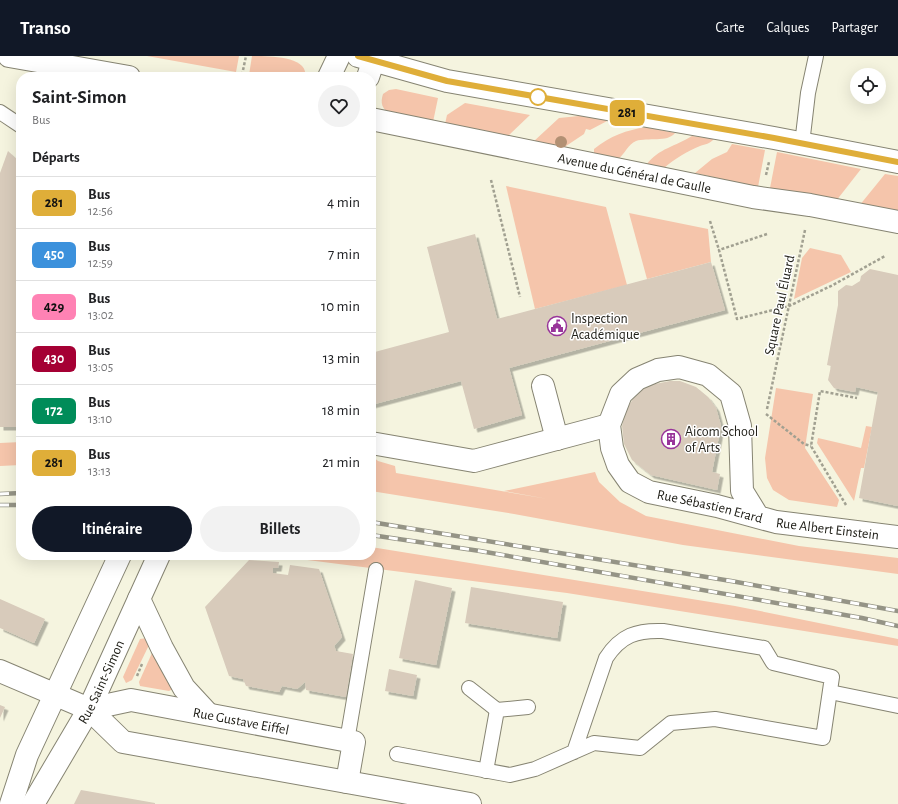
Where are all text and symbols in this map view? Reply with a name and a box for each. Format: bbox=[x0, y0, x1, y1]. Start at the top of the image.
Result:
text: Transo bbox=[20, 19, 71, 38]
text: Carte bbox=[716, 21, 744, 35]
text: Calques bbox=[766, 21, 810, 35]
text: Partager bbox=[832, 21, 878, 35]
map controls bbox=[850, 68, 886, 104]
button: locate bbox=[850, 68, 886, 104]
button: heart bbox=[318, 85, 360, 127]
text: Saint-Simon bbox=[32, 88, 126, 107]
unlabelled marker bbox=[529, 88, 547, 106]
line badge: 281 bbox=[604, 100, 650, 126]
text: 281 bbox=[618, 106, 636, 120]
text: Bus bbox=[32, 114, 50, 127]
text: Départs bbox=[32, 150, 80, 165]
street label: Avenue du Général de Gaulle bbox=[556, 151, 712, 196]
text: Bus bbox=[88, 187, 110, 202]
text: 4 min bbox=[327, 195, 360, 210]
text: 281 bbox=[45, 196, 63, 210]
text: 12:56 bbox=[88, 205, 113, 218]
text: Bus bbox=[88, 239, 110, 254]
text: 7 min bbox=[328, 247, 360, 262]
text: 450 bbox=[44, 248, 64, 262]
street label: Square Paul Éluard bbox=[760, 253, 797, 357]
text: 12:59 bbox=[88, 257, 113, 270]
text: Bus bbox=[88, 291, 110, 306]
text: 10 min bbox=[321, 299, 360, 314]
text: 429 bbox=[44, 300, 64, 314]
text: 13:02 bbox=[88, 309, 114, 322]
place label: Inspection Académique bbox=[571, 312, 640, 342]
public building icon: Inspection Académique bbox=[546, 315, 568, 337]
text: Bus bbox=[88, 343, 110, 358]
text: 13 min bbox=[323, 351, 360, 366]
text: 430 bbox=[44, 352, 64, 366]
text: 13:05 bbox=[88, 361, 113, 374]
text: Bus bbox=[88, 395, 110, 410]
text: 18 min bbox=[322, 403, 360, 418]
text: 172 bbox=[45, 404, 63, 418]
text: 13:10 bbox=[88, 413, 112, 426]
place label: Aicom School of Arts bbox=[685, 425, 758, 455]
building icon: Aicom School of Arts bbox=[660, 428, 682, 450]
text: Bus bbox=[88, 447, 110, 462]
text: 21 min bbox=[322, 455, 360, 470]
text: 281 bbox=[45, 456, 63, 470]
text: 13:13 bbox=[88, 465, 111, 478]
street label: Rue Sébastien Erard bbox=[656, 488, 764, 526]
button: Itinéraire bbox=[32, 506, 192, 552]
button: Billets bbox=[200, 506, 360, 552]
street label: Rue Albert Einstein bbox=[775, 516, 880, 543]
street label: Rue Saint-Simon bbox=[76, 638, 127, 726]
street label: Rue Gustave Eiffel bbox=[192, 706, 290, 738]

